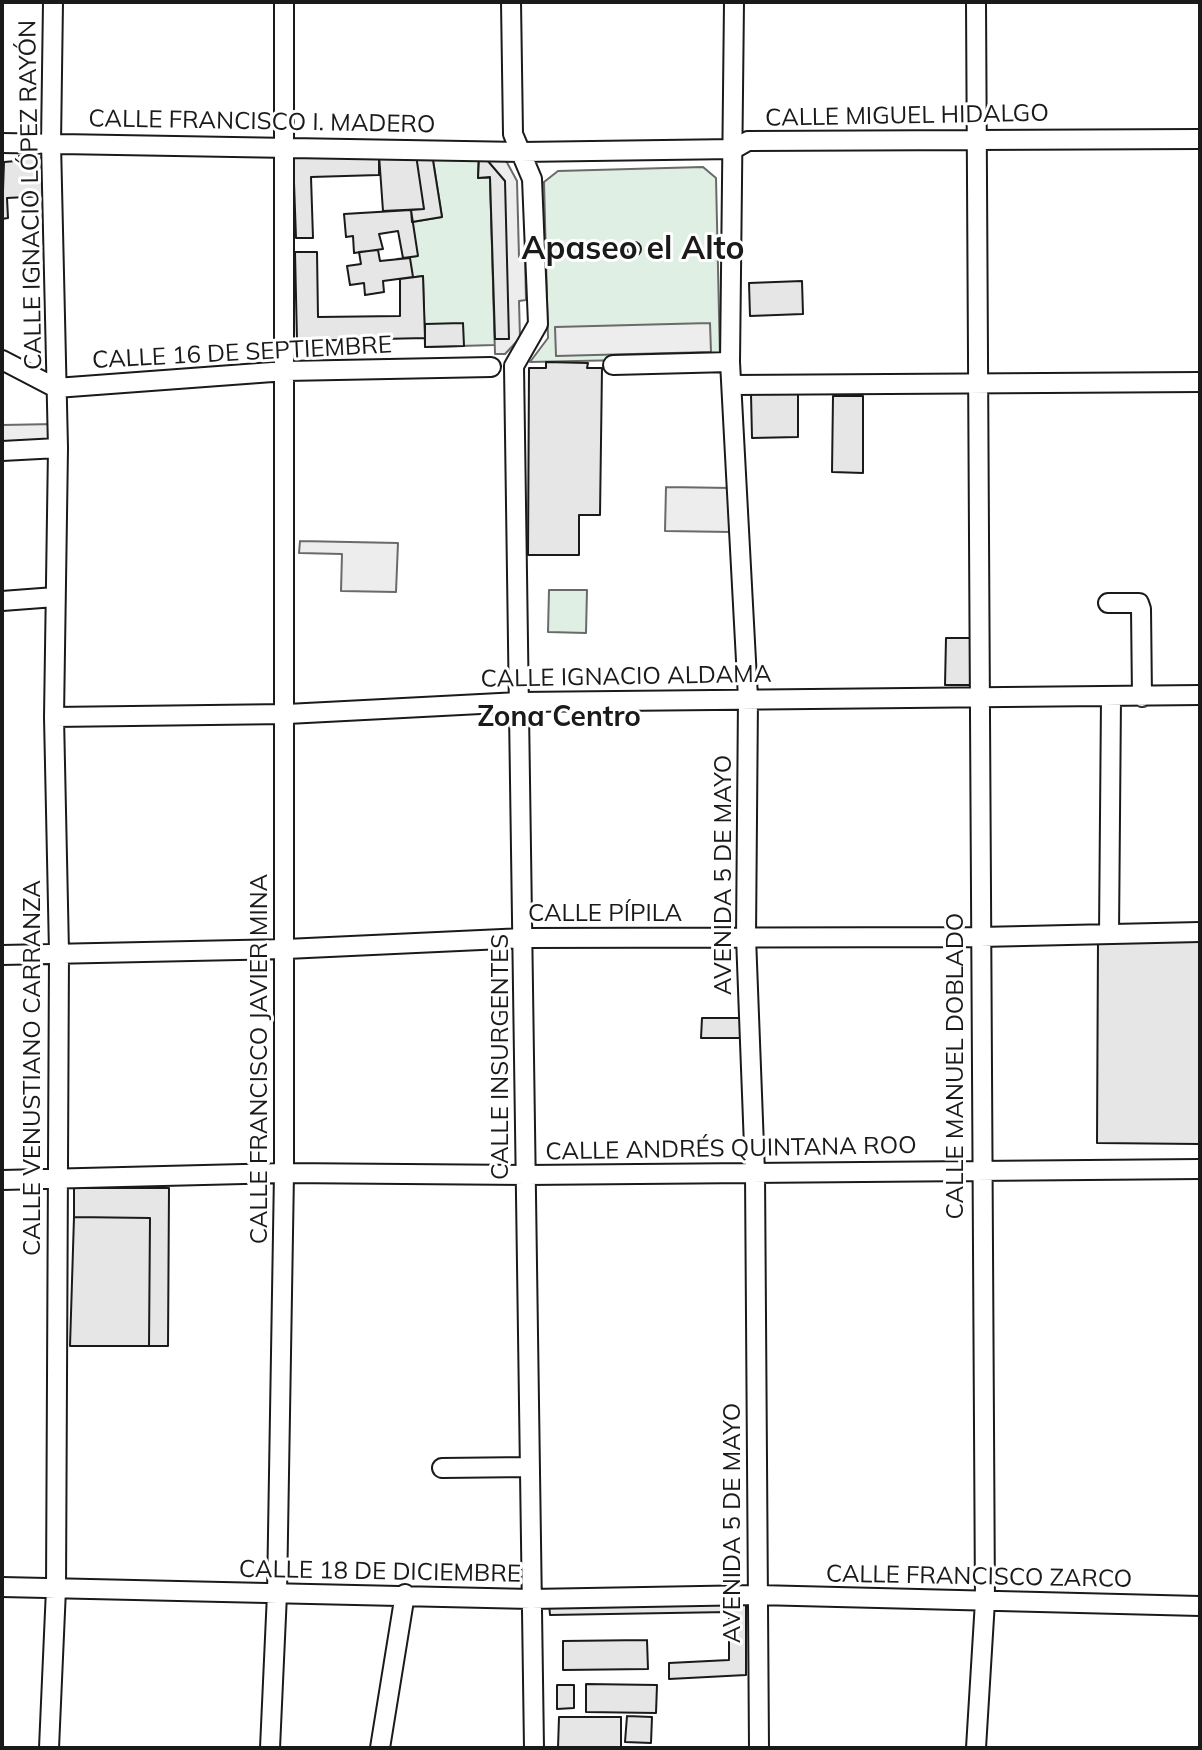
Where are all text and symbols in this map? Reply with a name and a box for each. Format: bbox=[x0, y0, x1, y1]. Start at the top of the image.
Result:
street label: CALLE IGNACIO LÓPEZ RAYÓN bbox=[14, 20, 48, 370]
street label: CALLE MIGUEL HIDALGO bbox=[765, 99, 1049, 133]
street label: CALLE FRANCISCO I. MADERO bbox=[88, 105, 436, 139]
district label: Apaseo el Alto bbox=[522, 230, 744, 268]
street label: CALLE 16 DE SEPTIEMBRE bbox=[91, 331, 393, 375]
street label: CALLE IGNACIO ALDAMA bbox=[480, 660, 772, 694]
district label: Zona Centro bbox=[477, 701, 641, 735]
street label: AVENIDA 5 DE MAYO bbox=[710, 755, 738, 995]
street label: CALLE FRANCISCO JAVIER MINA bbox=[246, 874, 274, 1244]
street label: CALLE VENUSTIANO CARRANZA bbox=[19, 880, 47, 1256]
street label: CALLE PÍPILA bbox=[528, 900, 682, 928]
street label: CALLE MANUEL DOBLADO bbox=[942, 913, 970, 1219]
street label: CALLE INSURGENTES bbox=[487, 934, 515, 1180]
street label: CALLE ANDRÉS QUINTANA ROO bbox=[545, 1131, 917, 1167]
street label: AVENIDA 5 DE MAYO bbox=[719, 1403, 747, 1643]
street label: CALLE 18 DE DICIEMBRE bbox=[239, 1555, 521, 1589]
street label: CALLE FRANCISCO ZARCO bbox=[826, 1560, 1132, 1594]

